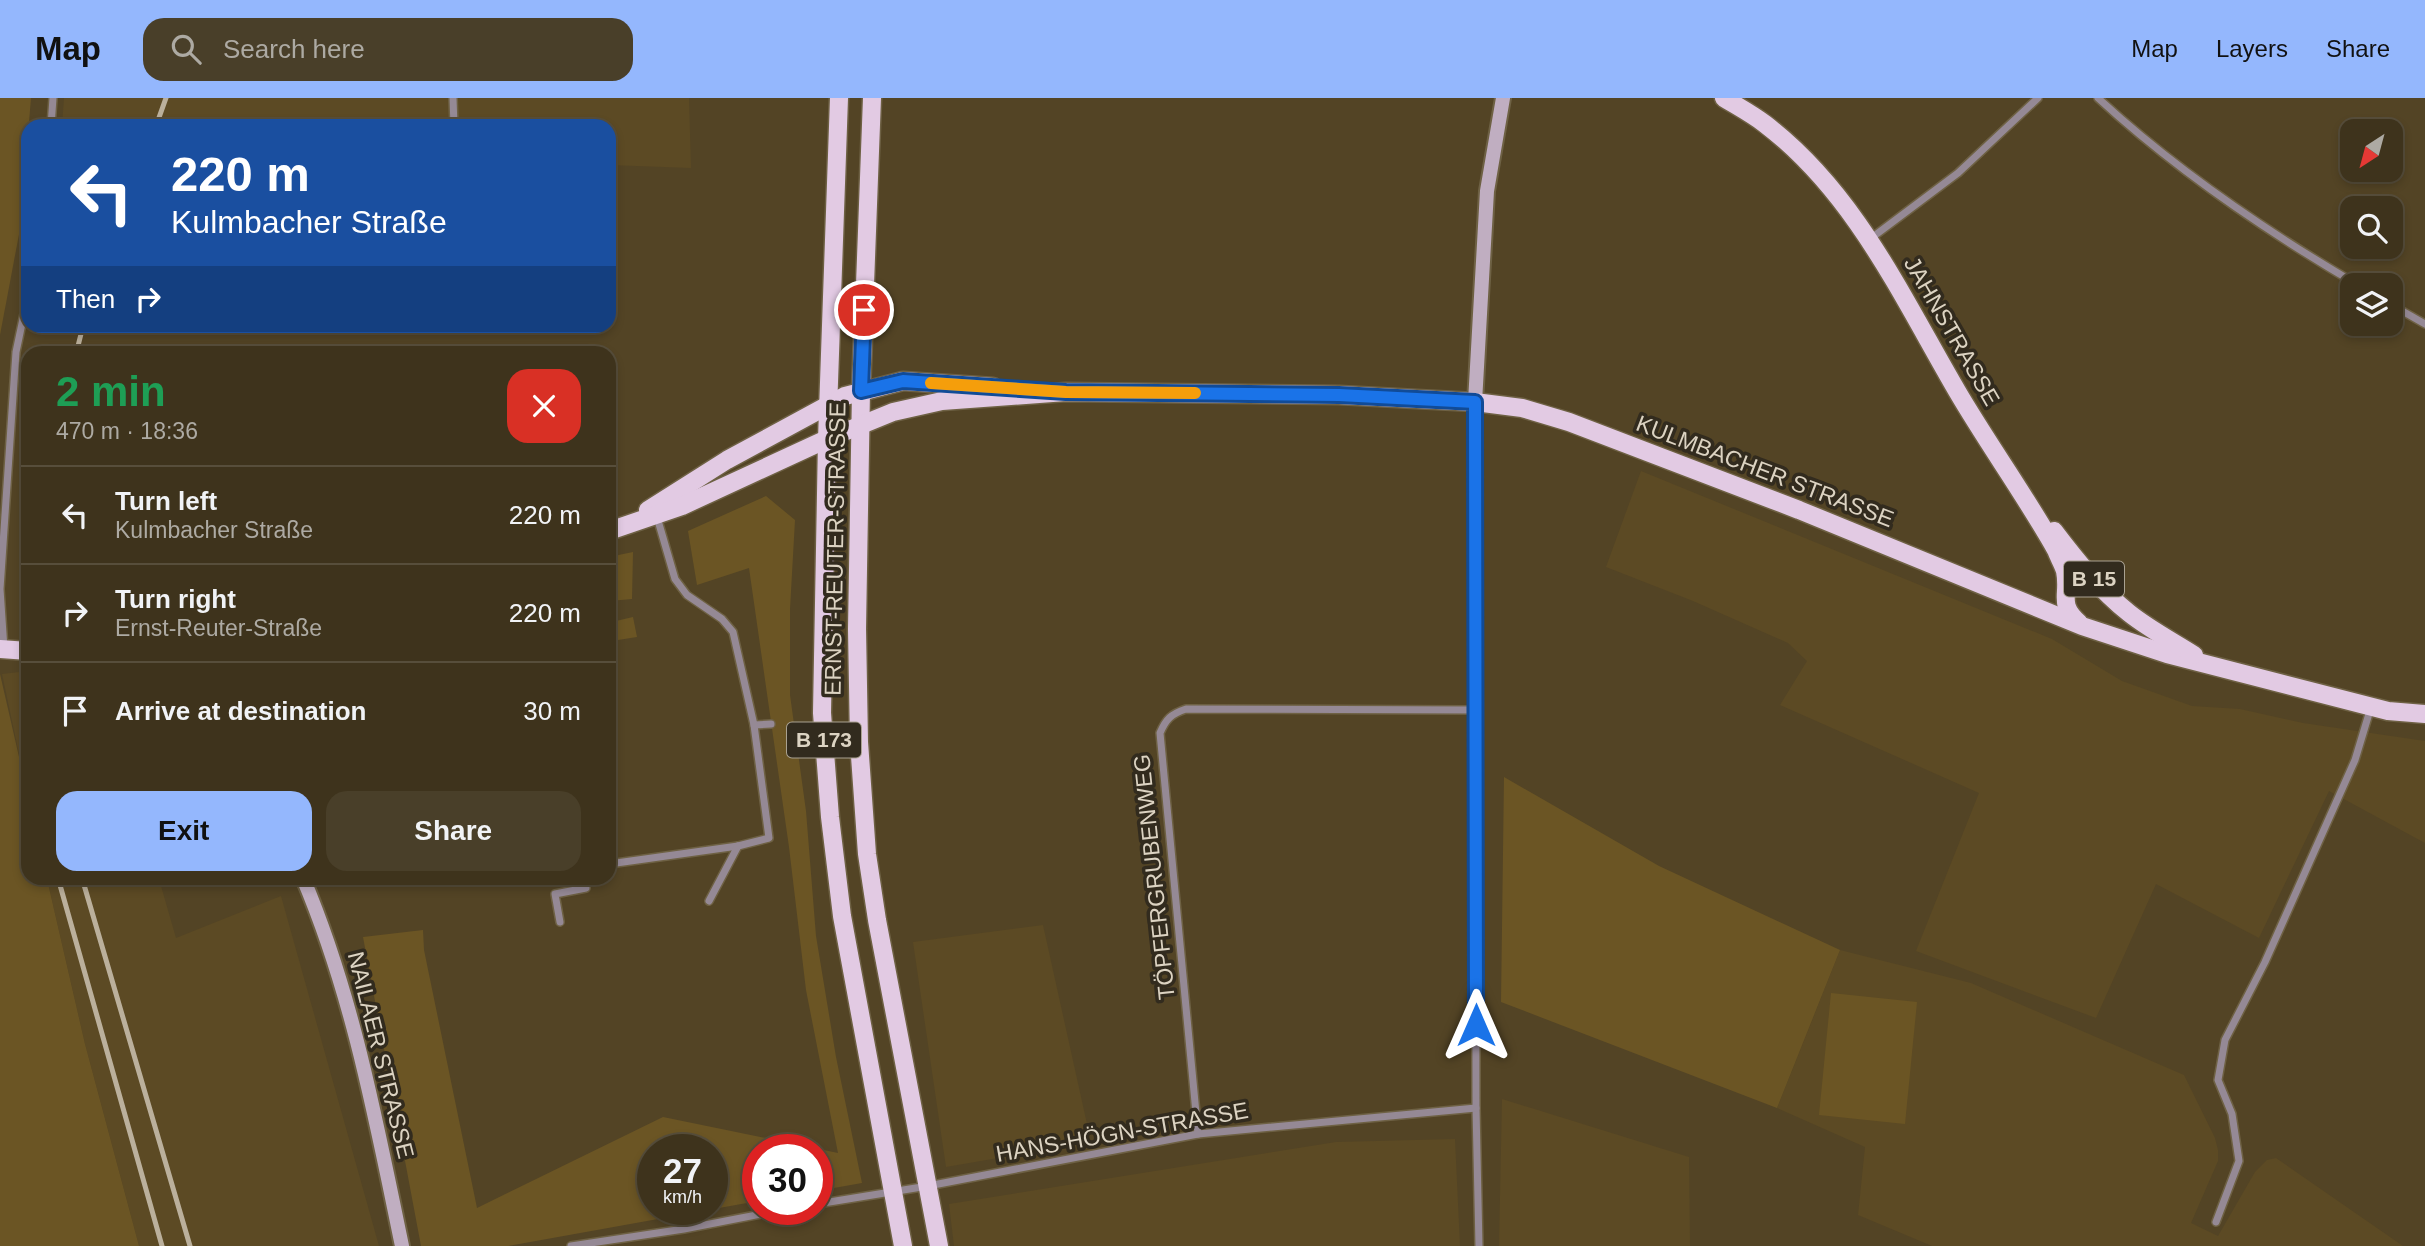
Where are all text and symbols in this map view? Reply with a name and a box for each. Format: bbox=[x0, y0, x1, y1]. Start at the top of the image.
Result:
search box bbox=[143, 18, 633, 81]
text: Map bbox=[35, 30, 101, 67]
icon: search bbox=[167, 30, 205, 68]
text: Search here bbox=[223, 34, 365, 64]
text: Map bbox=[2131, 35, 2178, 62]
text: Layers bbox=[2216, 35, 2288, 62]
text: Share bbox=[2326, 35, 2390, 62]
north arrow bbox=[2340, 119, 2403, 182]
map controls bbox=[2340, 119, 2403, 336]
icon: left bbox=[56, 147, 147, 238]
text: 220 m bbox=[171, 147, 310, 201]
button: search bbox=[2340, 196, 2403, 259]
text: Kulmbacher Straße bbox=[171, 204, 447, 240]
street label: JAHNSTRASSE bbox=[1899, 252, 2005, 410]
button: layers bbox=[2340, 273, 2403, 336]
icon: right bbox=[129, 280, 167, 318]
pin bbox=[834, 280, 894, 340]
text: Then bbox=[56, 284, 115, 314]
icon: arrive bbox=[845, 291, 883, 329]
text: 2 min bbox=[56, 368, 166, 415]
button: close bbox=[507, 369, 581, 443]
street label: ERNST-REUTER-STRASSE bbox=[819, 402, 851, 696]
street label: KULMBACHER STRASSE bbox=[1633, 410, 1897, 532]
text: 470 m · 18:36 bbox=[56, 418, 198, 444]
text: Turn left bbox=[115, 486, 217, 516]
icon: left bbox=[56, 496, 94, 534]
text: 220 m bbox=[509, 500, 581, 530]
text: Kulmbacher Straße bbox=[115, 517, 313, 543]
road number: B 15 bbox=[2064, 561, 2124, 596]
text: Turn right bbox=[115, 584, 236, 614]
icon: right bbox=[56, 594, 94, 632]
text: 220 m bbox=[509, 598, 581, 628]
text: Ernst-Reuter-Straße bbox=[115, 615, 322, 641]
icon: arrive bbox=[56, 692, 94, 730]
text: Arrive at destination bbox=[115, 696, 366, 726]
text: 30 m bbox=[523, 696, 581, 726]
road number: B 173 bbox=[787, 722, 861, 758]
street label: TÖPFERGRUBENWEG bbox=[1128, 753, 1180, 1001]
button: Exit bbox=[56, 791, 312, 871]
button: Share bbox=[326, 791, 581, 871]
street label: NAILAER STRASSE bbox=[343, 949, 419, 1161]
position arrow bbox=[1439, 988, 1513, 1062]
street label: HANS-HÖGN-STRASSE bbox=[994, 1097, 1250, 1167]
speed limit sign: 30 bbox=[742, 1134, 833, 1225]
text: 27 bbox=[663, 1151, 702, 1190]
text: km/h bbox=[663, 1187, 702, 1207]

